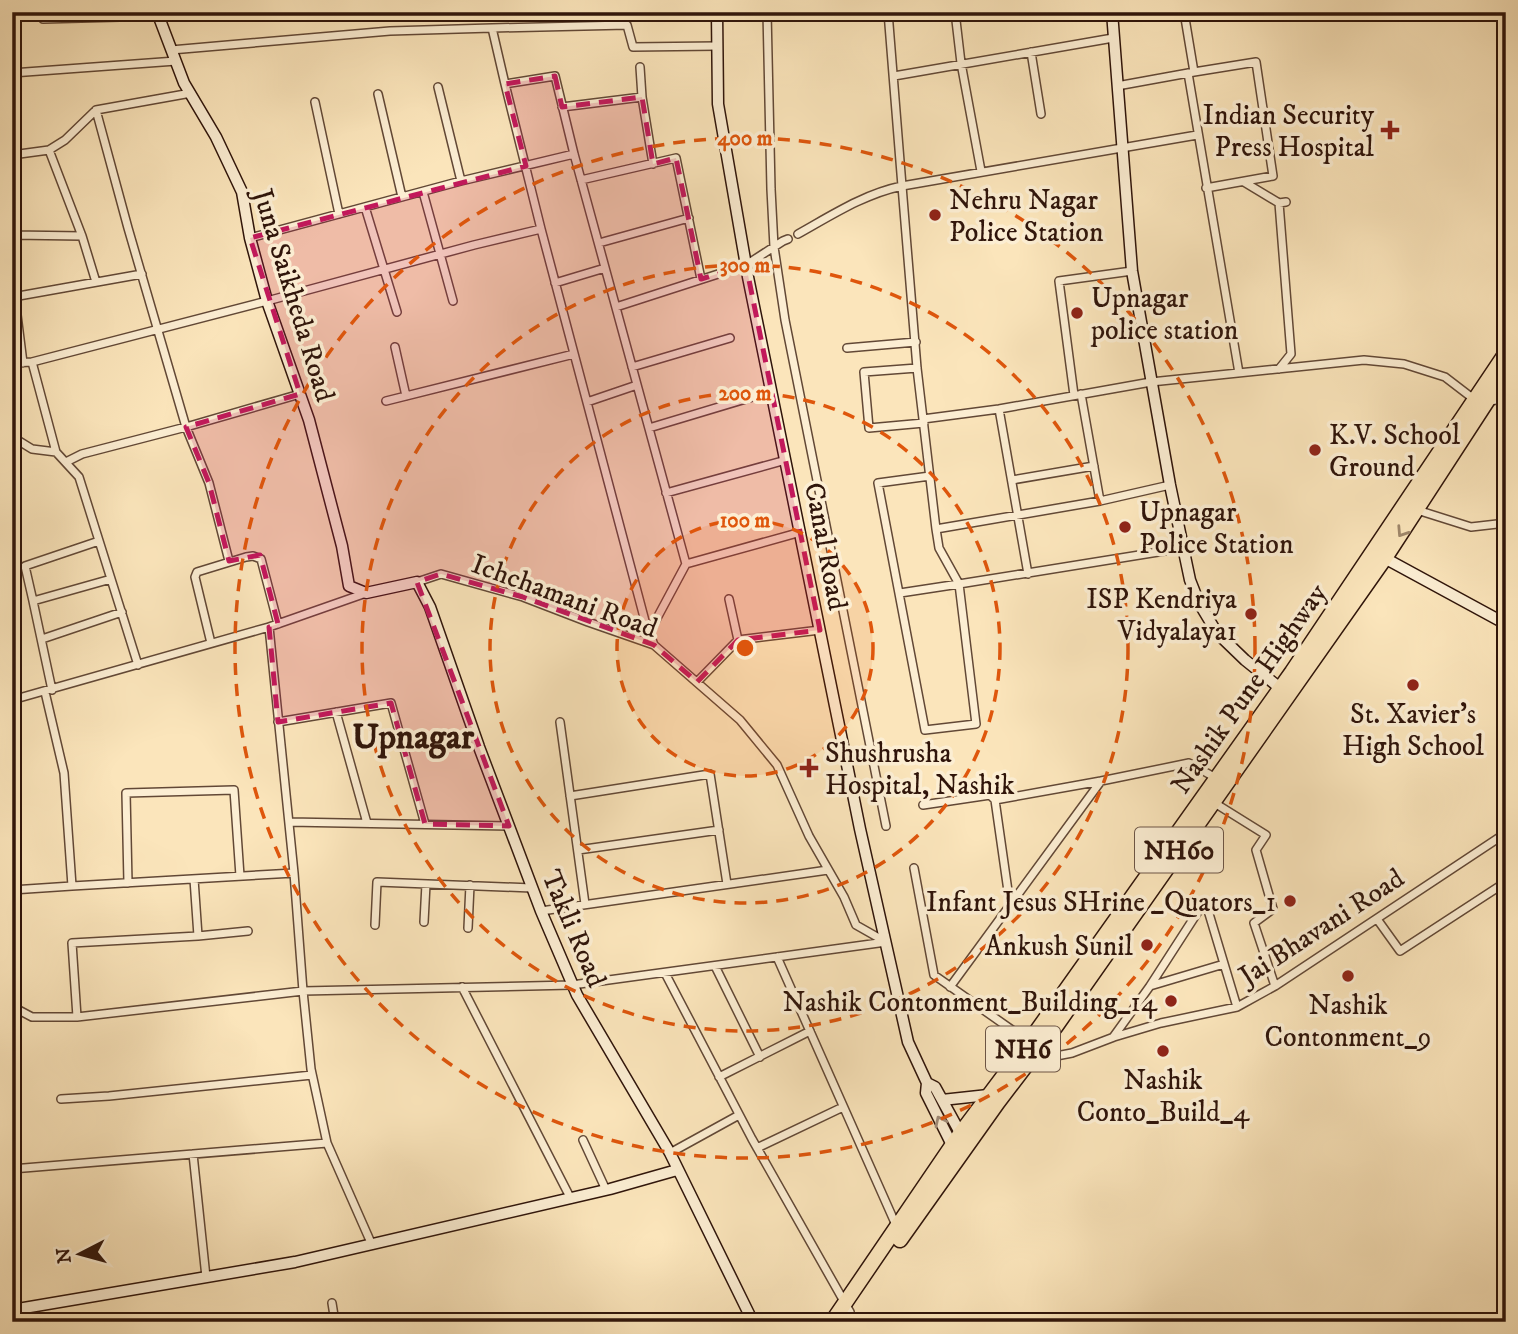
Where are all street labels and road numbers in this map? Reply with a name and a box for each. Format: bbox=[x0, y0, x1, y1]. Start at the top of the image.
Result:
street label: Juna Saikheda Road bbox=[244, 182, 343, 406]
street label: Canal Road bbox=[796, 479, 855, 613]
street label: Ichchamani Road bbox=[467, 547, 662, 646]
street label: Nashik Pune Highway bbox=[1163, 576, 1335, 801]
road number: NH60 bbox=[1135, 828, 1223, 872]
street label: Jai Bhavani Road bbox=[1230, 861, 1411, 995]
street label: Takli Road bbox=[533, 865, 614, 993]
road number: NH6 bbox=[986, 1026, 1060, 1072]

